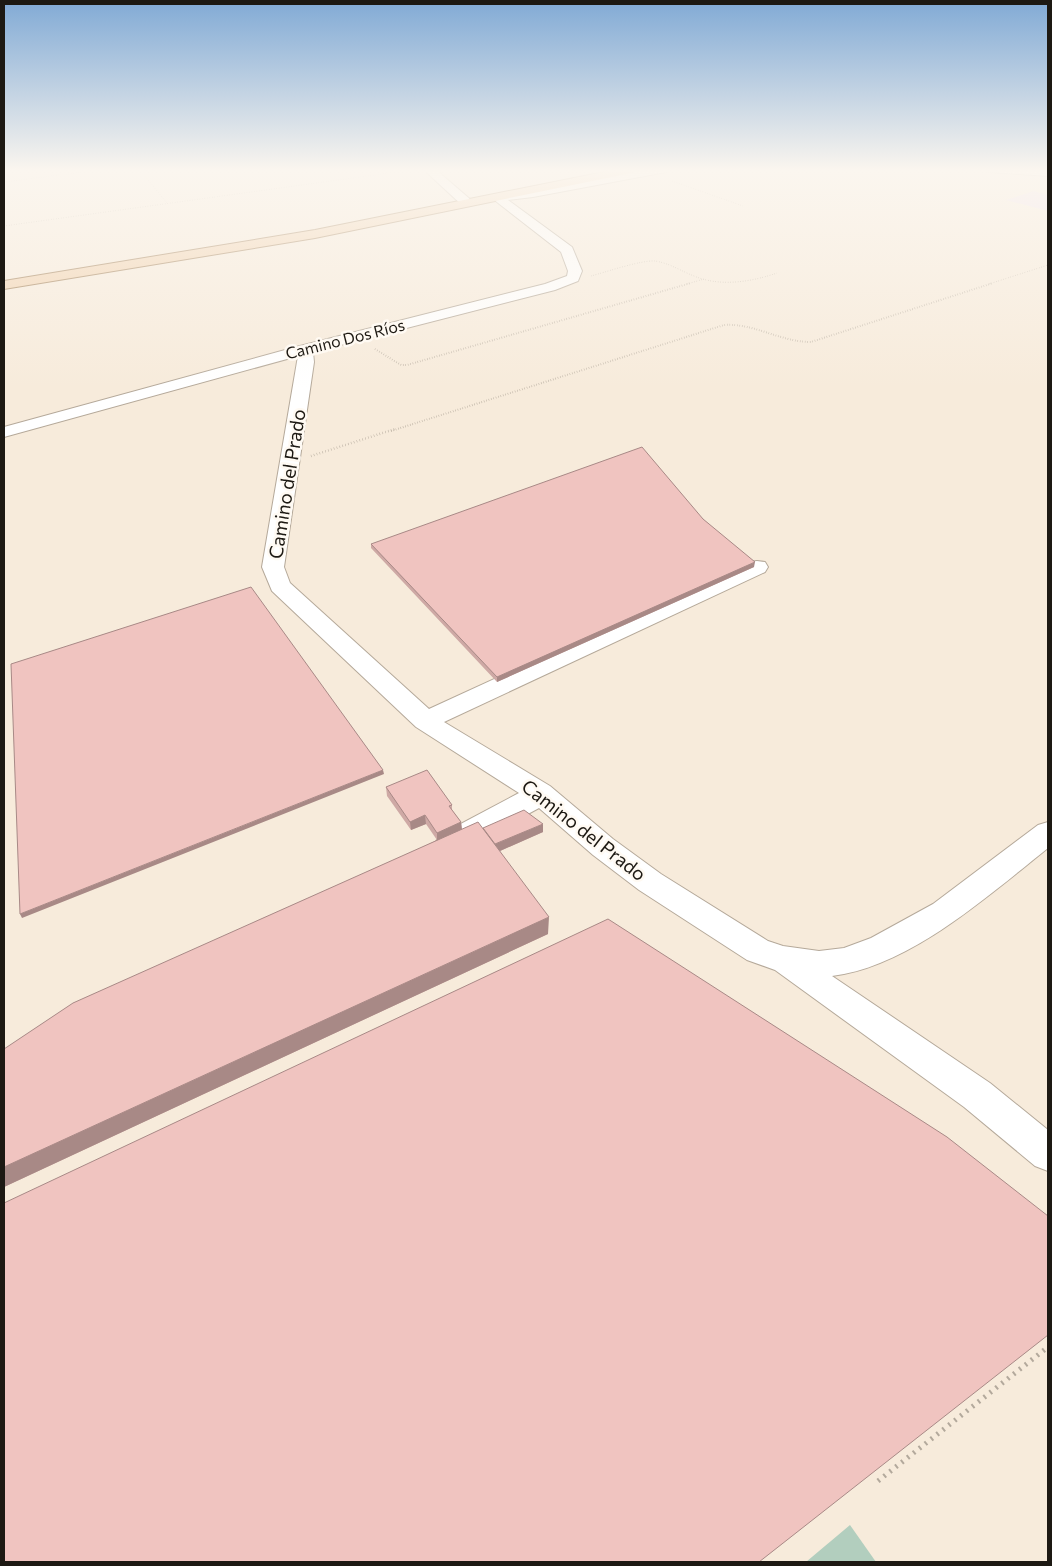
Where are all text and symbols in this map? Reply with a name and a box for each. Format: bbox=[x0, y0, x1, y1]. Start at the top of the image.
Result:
street label: Camino Dos Ríos bbox=[283, 315, 406, 363]
street label: Camino del Prado bbox=[263, 407, 310, 560]
street label: Camino del Prado bbox=[518, 774, 651, 885]

